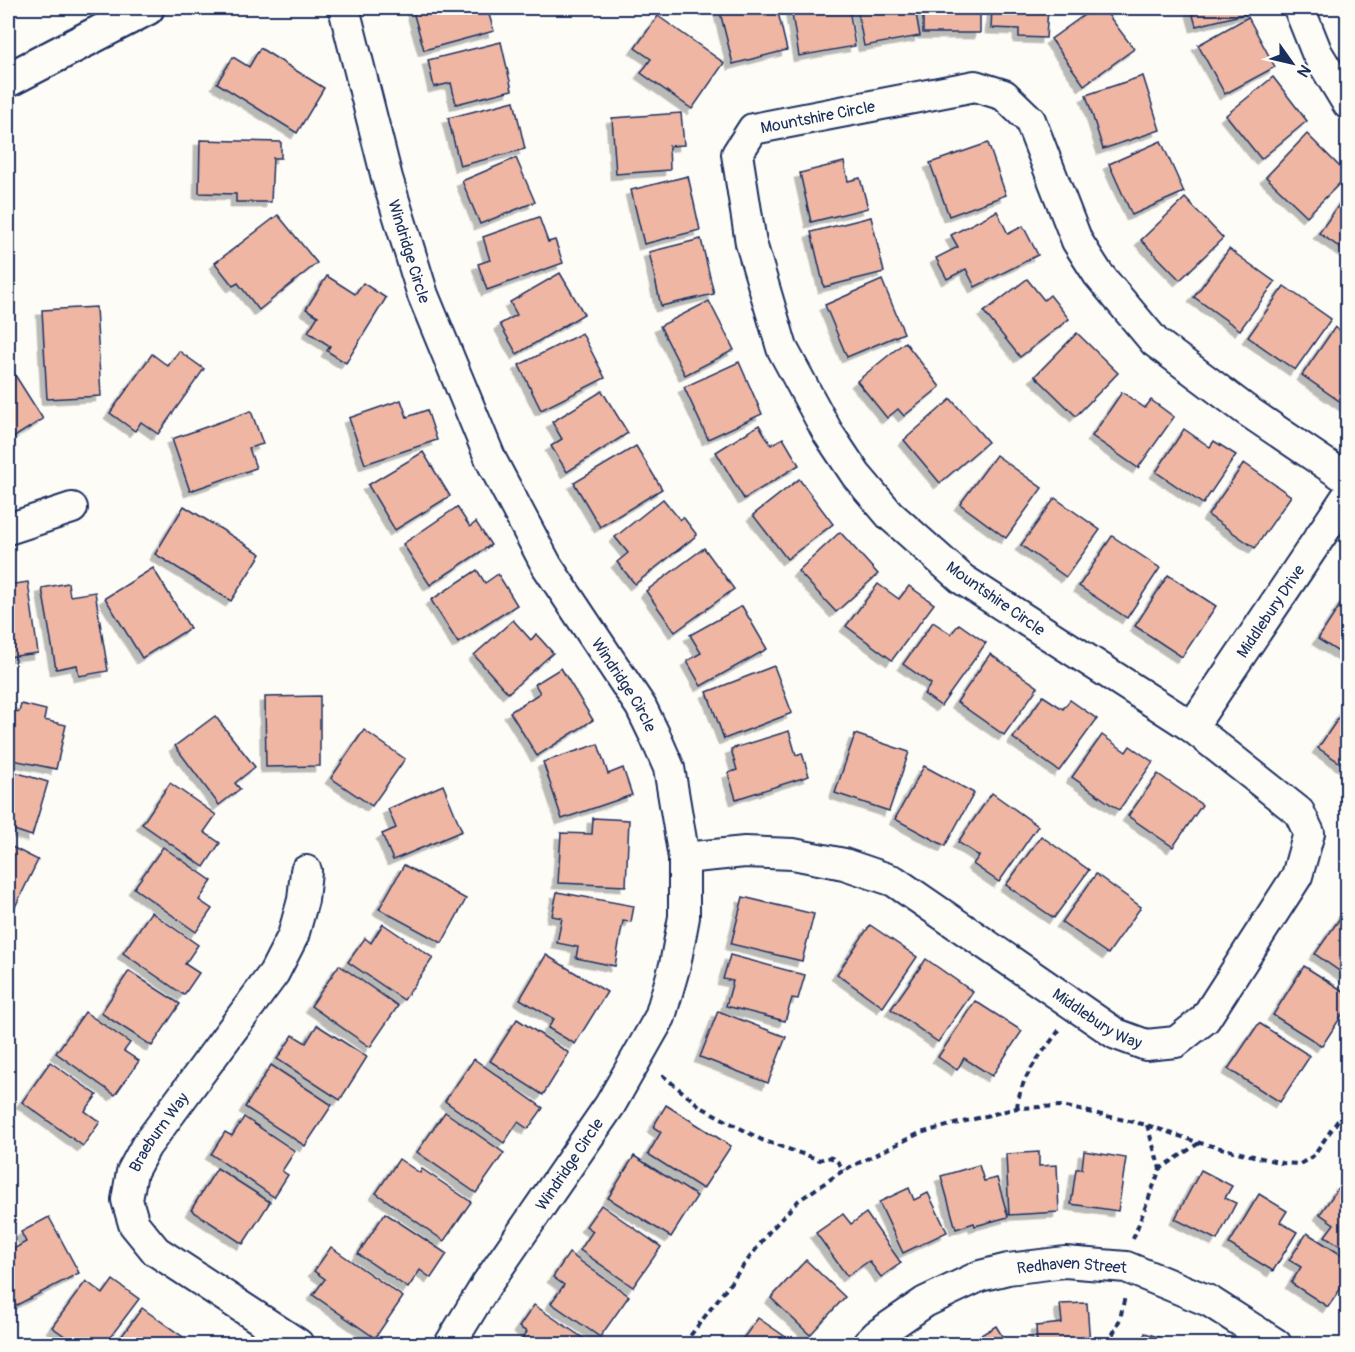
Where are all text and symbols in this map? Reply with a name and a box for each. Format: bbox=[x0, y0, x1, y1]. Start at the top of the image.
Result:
north arrow bbox=[1262, 33, 1322, 93]
text: N bbox=[1292, 61, 1315, 81]
street label: Mountshire Circle bbox=[759, 97, 877, 138]
street label: Windridge Circle bbox=[383, 197, 434, 307]
street label: Mountshire Circle bbox=[942, 557, 1049, 640]
street label: Middlebury Drive bbox=[1233, 561, 1309, 662]
street label: Windridge Circle bbox=[587, 634, 660, 735]
street label: Middlebury Way bbox=[1048, 984, 1145, 1054]
street label: Braeburn Way bbox=[125, 1089, 193, 1176]
street label: Windridge Circle bbox=[532, 1114, 608, 1215]
street label: Redhaven Street bbox=[1016, 1253, 1128, 1279]

